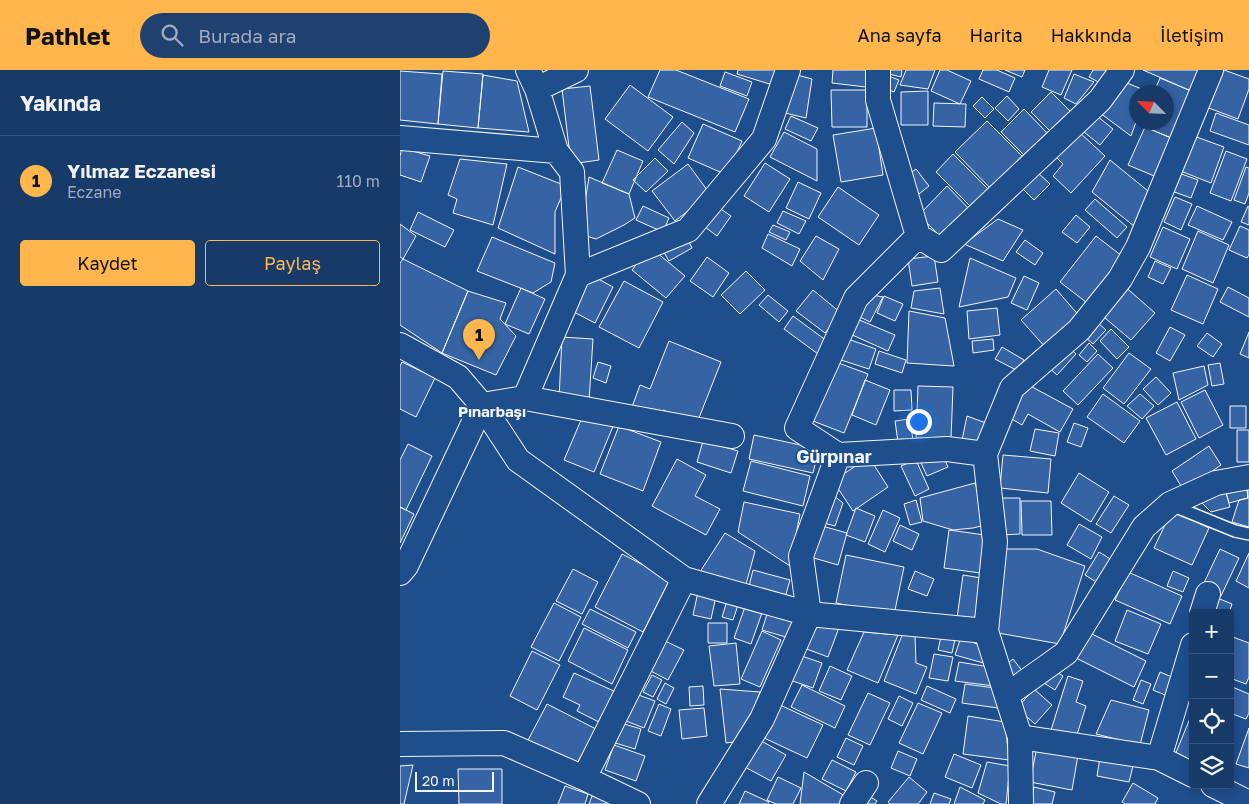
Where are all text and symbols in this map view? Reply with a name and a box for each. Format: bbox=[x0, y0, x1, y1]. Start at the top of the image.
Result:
search box bbox=[140, 13, 490, 58]
text: Pathlet bbox=[25, 21, 110, 50]
icon: search bbox=[158, 21, 186, 49]
text: Burada ara bbox=[198, 24, 296, 47]
text: Ana sayfa bbox=[858, 24, 942, 46]
text: Harita bbox=[970, 24, 1023, 46]
text: Hakkında bbox=[1051, 24, 1132, 46]
text: İletişim bbox=[1160, 24, 1224, 46]
north arrow bbox=[1129, 85, 1174, 130]
text: Yakında bbox=[20, 90, 101, 116]
text: Yılmaz Eczanesi bbox=[67, 159, 216, 182]
text: 1 bbox=[32, 171, 40, 191]
text: 110 m bbox=[336, 171, 380, 191]
text: Eczane bbox=[67, 182, 122, 202]
button: Kaydet bbox=[20, 240, 195, 286]
button: Paylaş bbox=[205, 240, 380, 286]
pin: 1 bbox=[463, 319, 495, 360]
district label: Pınarbaşı bbox=[458, 402, 526, 420]
your location bbox=[906, 409, 932, 435]
district label: Gürpınar bbox=[796, 445, 872, 467]
map controls bbox=[1189, 609, 1234, 789]
button: + bbox=[1189, 609, 1234, 654]
button: − bbox=[1189, 654, 1234, 699]
button: locate bbox=[1189, 699, 1234, 744]
button: layers bbox=[1189, 744, 1234, 789]
scale bar bbox=[415, 769, 494, 792]
text: 20 m bbox=[422, 772, 455, 789]

